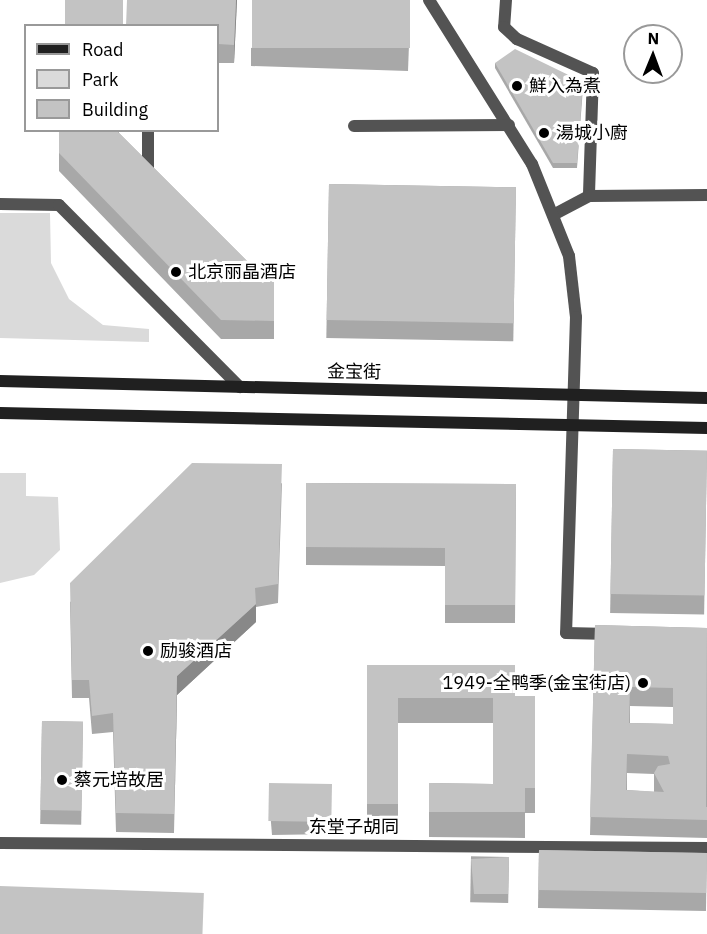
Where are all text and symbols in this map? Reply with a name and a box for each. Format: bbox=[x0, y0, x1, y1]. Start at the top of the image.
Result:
legend bbox=[24, 24, 219, 132]
north arrow bbox=[623, 24, 683, 84]
text: N bbox=[647, 28, 659, 48]
text: Road bbox=[82, 38, 123, 61]
text: Park bbox=[82, 68, 118, 91]
place label: 鮮入為煮 bbox=[529, 75, 601, 97]
marker: 鮮入為煮 bbox=[510, 79, 524, 93]
text: Building bbox=[82, 98, 148, 121]
place label: 湯城小廚 bbox=[556, 122, 628, 144]
marker: 湯城小廚 bbox=[537, 126, 551, 140]
place label: 北京丽晶酒店 bbox=[188, 261, 296, 283]
marker: 北京丽晶酒店 bbox=[169, 265, 183, 279]
street label: 金宝街 bbox=[327, 361, 381, 383]
place label: 励骏酒店 bbox=[160, 640, 232, 662]
marker: 励骏酒店 bbox=[141, 644, 155, 658]
place label: 1949-全鸭季(金宝街店) bbox=[443, 672, 631, 694]
marker: 1949-全鸭季(金宝街店) bbox=[636, 676, 650, 690]
place label: 蔡元培故居 bbox=[74, 769, 164, 791]
marker: 蔡元培故居 bbox=[55, 773, 69, 787]
street label: 东堂子胡同 bbox=[309, 816, 399, 838]

